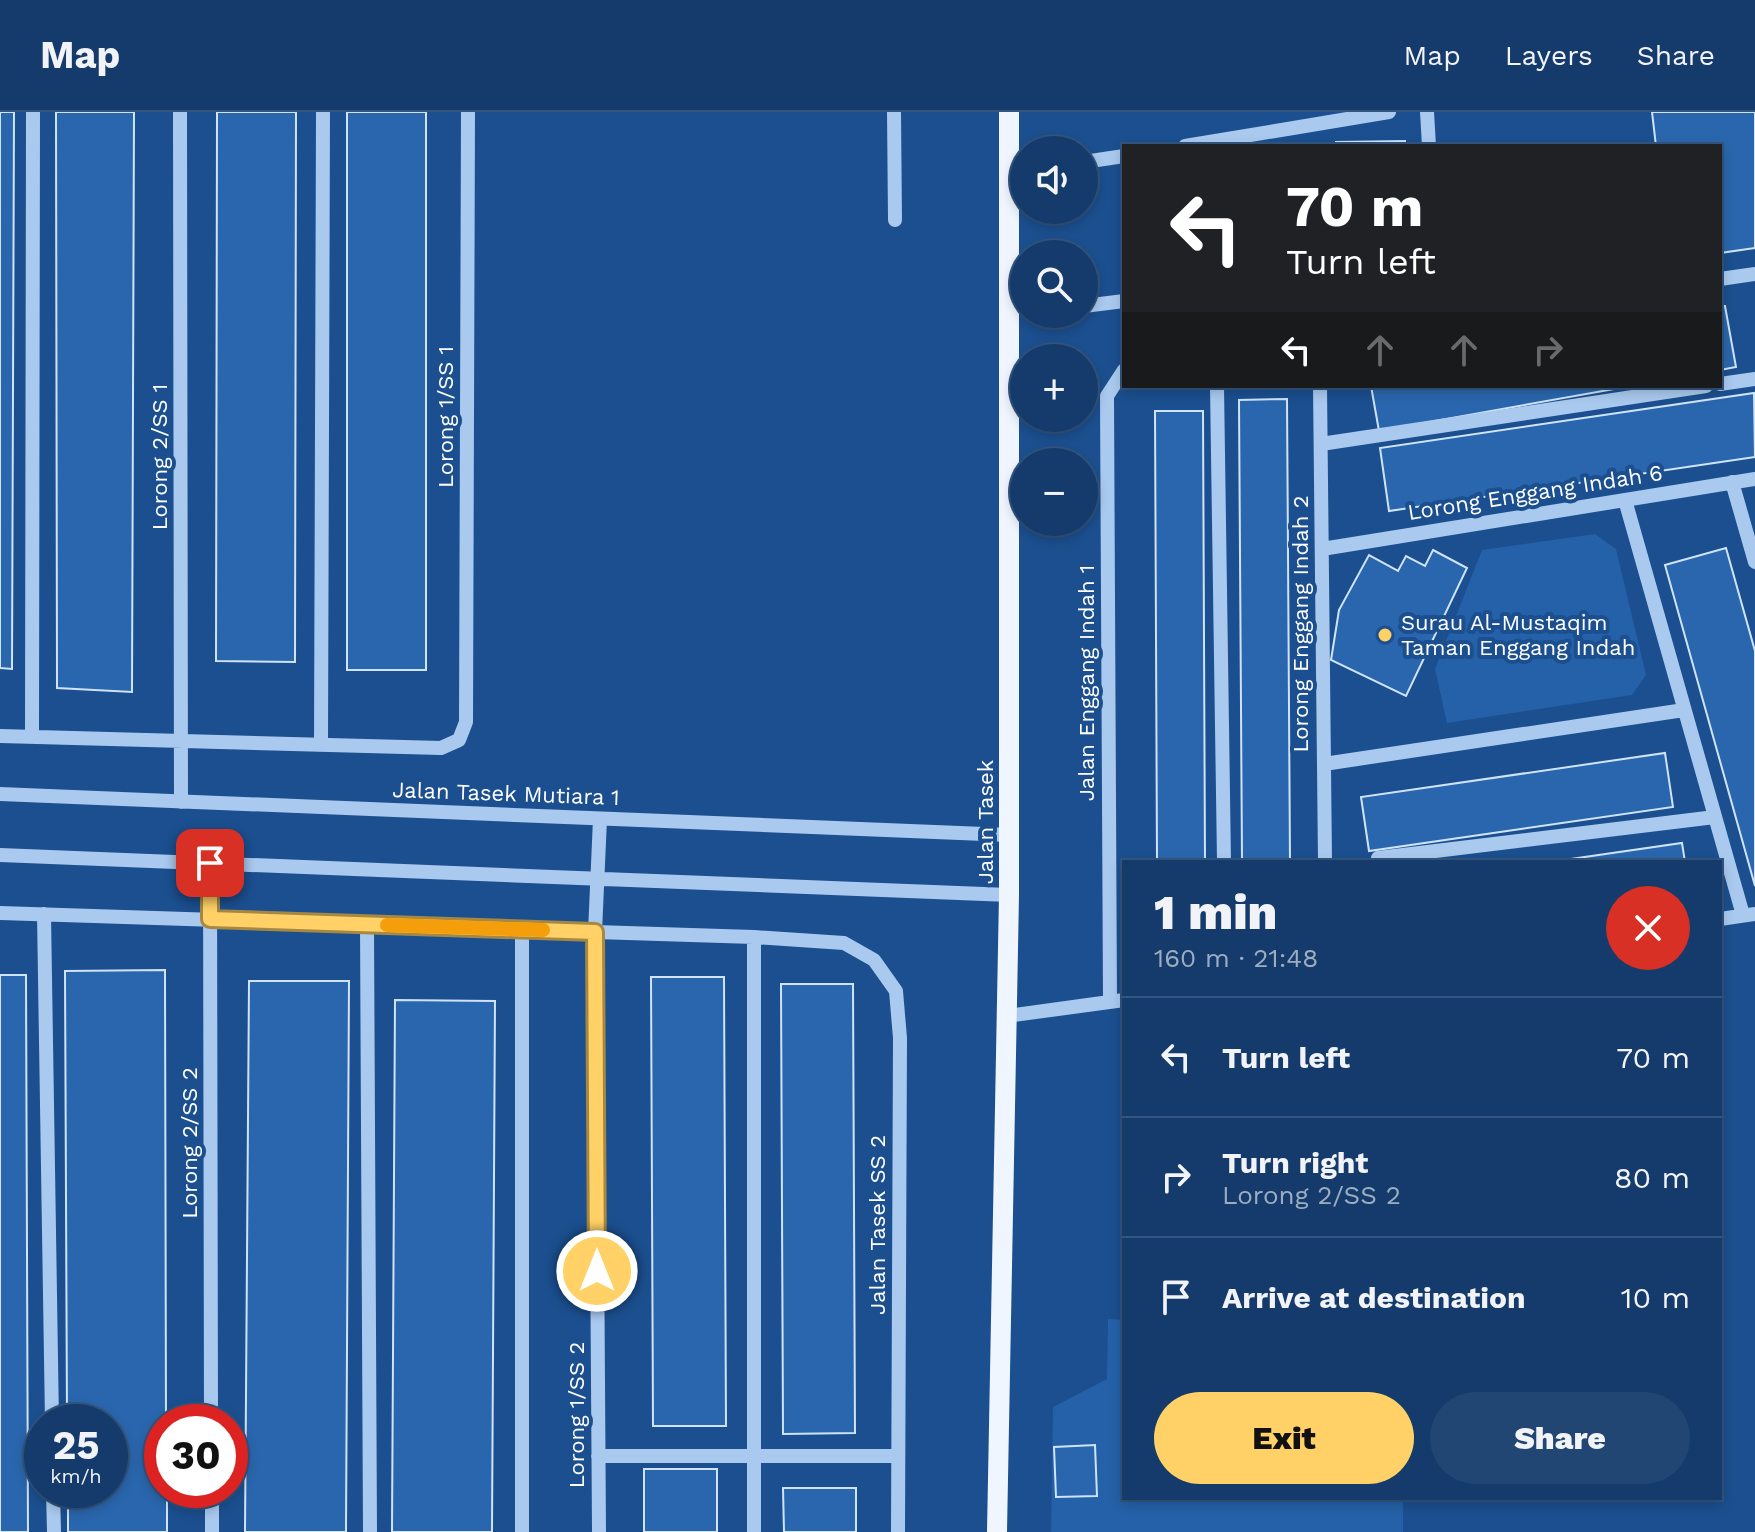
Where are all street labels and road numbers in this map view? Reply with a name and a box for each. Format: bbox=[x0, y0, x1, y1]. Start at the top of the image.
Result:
street label: Lorong 1/SS 1 bbox=[433, 346, 458, 488]
street label: Lorong 2/SS 1 bbox=[147, 384, 172, 530]
street label: Lorong Enggang Indah 6 bbox=[1406, 460, 1664, 525]
street label: Lorong Enggang Indah 2 bbox=[1288, 495, 1313, 753]
street label: Jalan Enggang Indah 1 bbox=[1074, 565, 1099, 801]
street label: Jalan Tasek bbox=[973, 760, 998, 884]
street label: Jalan Tasek Mutiara 1 bbox=[392, 777, 620, 810]
street label: Lorong 2/SS 2 bbox=[177, 1067, 202, 1219]
street label: Jalan Tasek SS 2 bbox=[865, 1135, 890, 1315]
street label: Lorong 1/SS 2 bbox=[564, 1342, 589, 1488]

